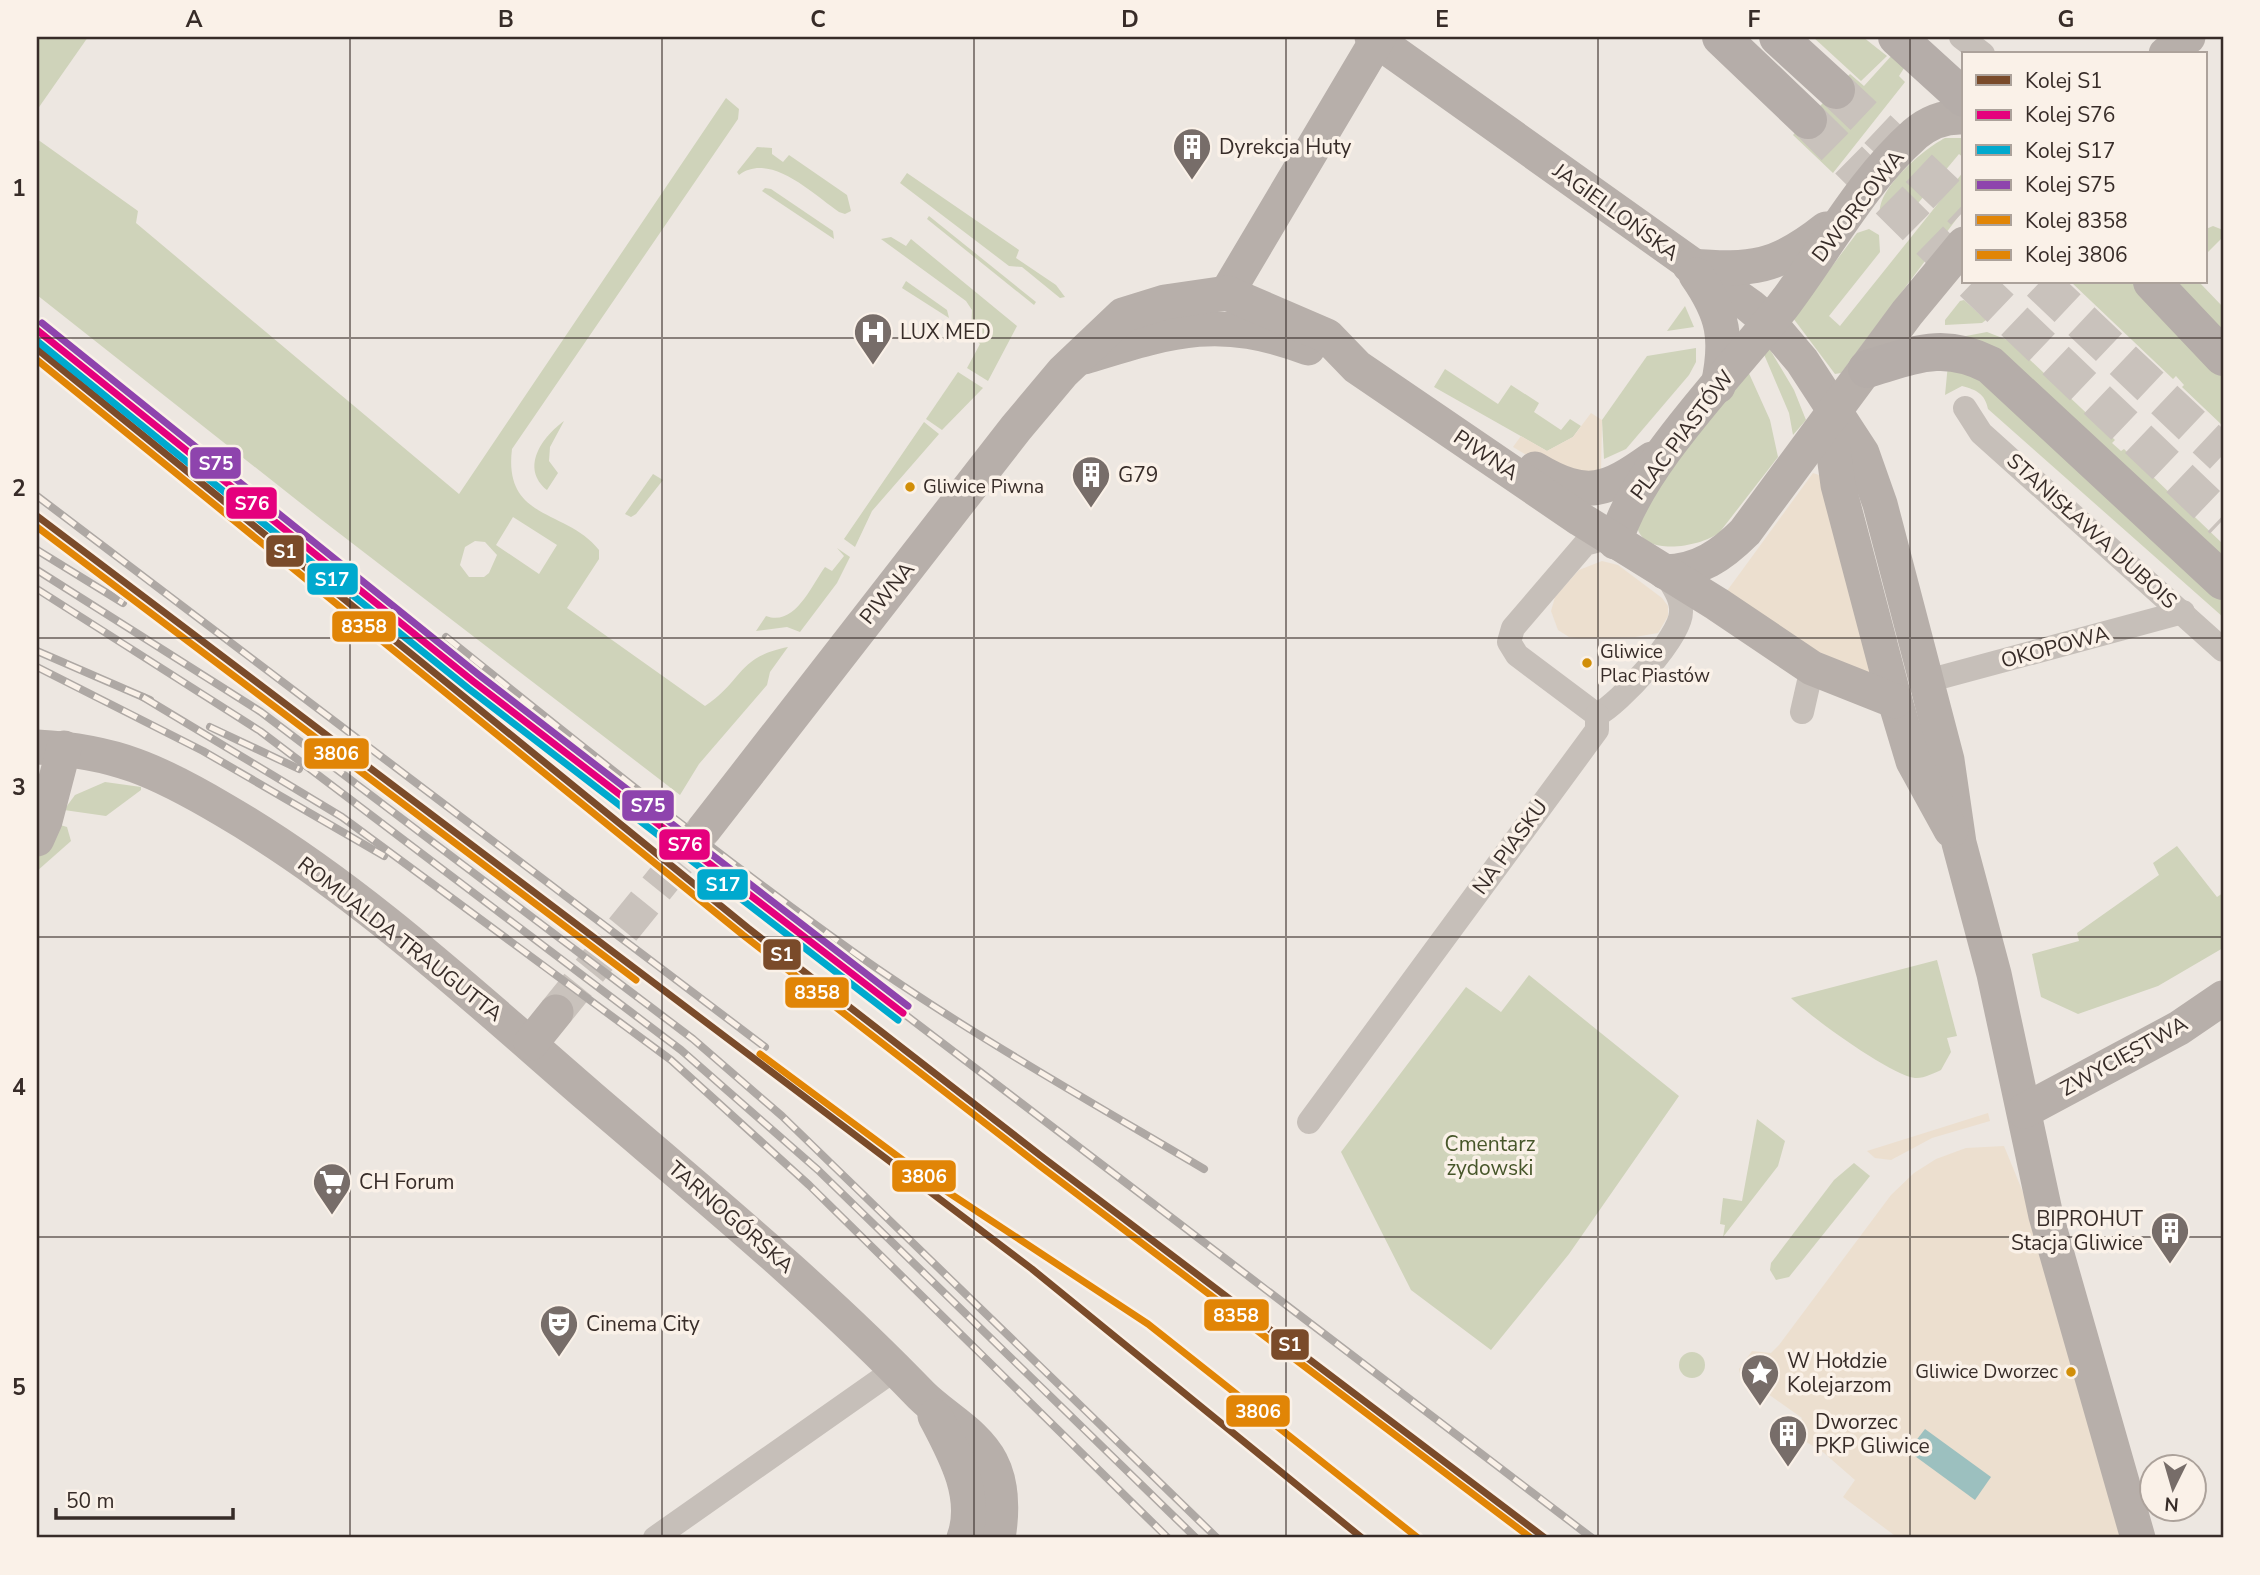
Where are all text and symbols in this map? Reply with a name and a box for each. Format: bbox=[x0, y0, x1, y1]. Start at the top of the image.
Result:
text: A bbox=[185, 4, 203, 35]
text: B bbox=[498, 4, 514, 35]
text: C bbox=[810, 4, 826, 35]
text: D bbox=[1121, 4, 1139, 35]
text: E bbox=[1435, 4, 1449, 35]
text: F bbox=[1748, 4, 1761, 35]
text: G bbox=[2058, 4, 2074, 35]
legend bbox=[1962, 52, 2208, 284]
text: Kolej S1 bbox=[2025, 67, 2103, 95]
text: Kolej S76 bbox=[2025, 101, 2115, 129]
building icon: Dyrekcja Huty bbox=[1171, 126, 1213, 181]
place label: Dyrekcja Huty bbox=[1219, 133, 1352, 161]
text: Kolej S17 bbox=[2025, 137, 2115, 165]
street label: DWORCOWA bbox=[1805, 144, 1911, 268]
street label: JAGIELLOŃSKA bbox=[1547, 156, 1685, 267]
text: Kolej S75 bbox=[2025, 171, 2115, 199]
text: 1 bbox=[12, 173, 26, 204]
text: Kolej 8358 bbox=[2025, 207, 2128, 235]
text: Kolej 3806 bbox=[2025, 241, 2128, 269]
hospital icon: LUX MED bbox=[852, 311, 894, 366]
place label: LUX MED bbox=[900, 318, 991, 346]
street label: PLAC PIASTÓW bbox=[1624, 364, 1740, 506]
street label: PIWNA bbox=[1448, 423, 1524, 487]
line badge: S75 bbox=[189, 446, 242, 480]
street label: STANISŁAWA DUBOIS bbox=[2001, 447, 2183, 615]
text: S75 bbox=[199, 451, 233, 477]
building icon: G79 bbox=[1070, 454, 1112, 509]
place label: G79 bbox=[1118, 461, 1158, 489]
text: 2 bbox=[12, 473, 26, 504]
place label: Gliwice Piwna bbox=[923, 474, 1044, 500]
marker: Gliwice Piwna bbox=[903, 480, 917, 494]
line badge: S76 bbox=[225, 486, 278, 520]
text: S76 bbox=[235, 491, 269, 517]
line badge: S1 bbox=[265, 534, 305, 568]
text: S1 bbox=[273, 539, 297, 565]
street label: PIWNA bbox=[853, 556, 921, 630]
line badge: S17 bbox=[306, 562, 359, 596]
text: S17 bbox=[315, 567, 349, 593]
line badge: 8358 bbox=[331, 610, 397, 643]
text: 8358 bbox=[341, 614, 387, 640]
street label: OKOPOWA bbox=[1998, 619, 2112, 675]
place label: Gliwice Plac Piastów bbox=[1600, 639, 1710, 689]
marker: Gliwice Plac Piastów bbox=[1580, 656, 1594, 670]
line badge: 3806 bbox=[303, 737, 370, 770]
text: 3806 bbox=[313, 741, 359, 767]
text: 3 bbox=[12, 772, 26, 803]
line badge: S75 bbox=[621, 789, 675, 822]
text: S75 bbox=[631, 793, 665, 819]
street label: NA PIASKU bbox=[1466, 794, 1554, 900]
line badge: S76 bbox=[658, 828, 711, 861]
text: S76 bbox=[668, 832, 702, 858]
street label: ROMUALDA TRAUGUTTA bbox=[292, 850, 508, 1028]
line badge: S17 bbox=[696, 868, 749, 901]
text: S17 bbox=[706, 872, 740, 898]
line badge: S1 bbox=[762, 938, 802, 971]
text: S1 bbox=[770, 942, 794, 968]
line badge: 8358 bbox=[784, 976, 850, 1009]
text: 8358 bbox=[794, 980, 840, 1006]
street label: ZWYCIĘSTWA bbox=[2055, 1009, 2193, 1103]
text: 4 bbox=[12, 1072, 26, 1103]
park label: Cmentarz żydowski bbox=[1445, 1130, 1536, 1182]
street label: TARNOGÓRSKA bbox=[662, 1155, 800, 1279]
line badge: 3806 bbox=[891, 1159, 957, 1193]
supermarket icon: CH Forum bbox=[311, 1161, 353, 1216]
text: 3806 bbox=[901, 1164, 947, 1190]
place label: CH Forum bbox=[359, 1168, 455, 1196]
place label: BIPROHUT Stacja Gliwice bbox=[2011, 1205, 2143, 1257]
building icon: BIPROHUT Stacja Gliwice bbox=[2149, 1210, 2191, 1265]
line badge: 8358 bbox=[1203, 1298, 1270, 1332]
theatre icon: Cinema City bbox=[538, 1303, 580, 1358]
text: 8358 bbox=[1213, 1303, 1259, 1329]
place label: Cinema City bbox=[586, 1310, 700, 1338]
line badge: S1 bbox=[1270, 1328, 1310, 1361]
text: S1 bbox=[1278, 1332, 1302, 1358]
place label: W Hołdzie Kolejarzom bbox=[1787, 1347, 1892, 1399]
place icon: W Hołdzie Kolejarzom bbox=[1739, 1352, 1781, 1407]
place label: Gliwice Dworzec bbox=[1915, 1359, 2058, 1385]
marker: Gliwice Dworzec bbox=[2064, 1365, 2078, 1379]
text: 5 bbox=[12, 1372, 26, 1403]
line badge: 3806 bbox=[1225, 1394, 1291, 1428]
text: 3806 bbox=[1235, 1399, 1281, 1425]
place label: Dworzec PKP Gliwice bbox=[1815, 1408, 1930, 1460]
building icon: Dworzec PKP Gliwice bbox=[1767, 1413, 1809, 1468]
north arrow bbox=[2138, 1452, 2208, 1522]
scale bar bbox=[56, 1477, 233, 1521]
text: 50 m bbox=[66, 1487, 115, 1515]
text: N bbox=[2163, 1490, 2180, 1518]

